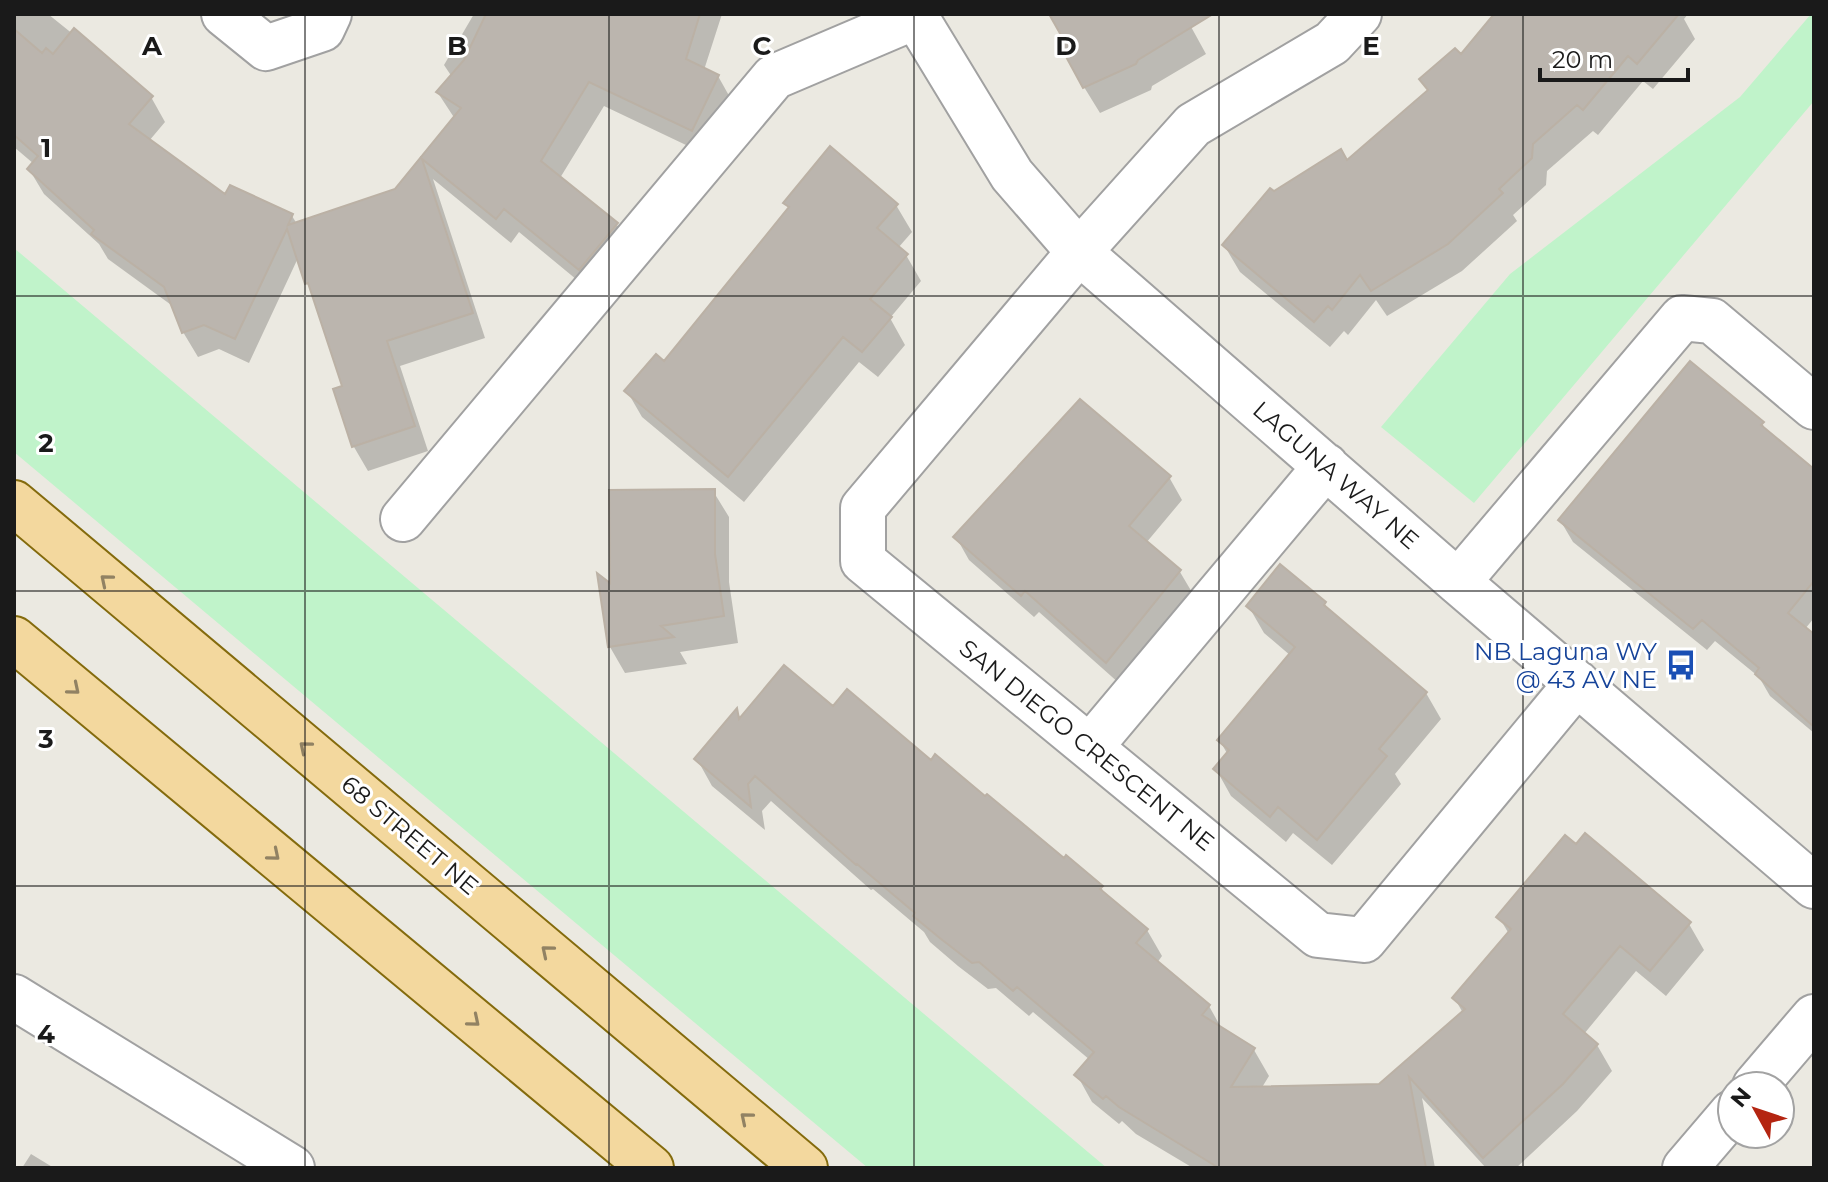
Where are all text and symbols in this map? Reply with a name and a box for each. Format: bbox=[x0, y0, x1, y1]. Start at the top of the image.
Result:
text: A bbox=[141, 30, 163, 62]
text: B bbox=[447, 30, 467, 62]
text: C bbox=[753, 30, 772, 62]
text: D bbox=[1055, 30, 1077, 62]
text: E bbox=[1362, 30, 1380, 62]
scale bar bbox=[1540, 32, 1688, 82]
text: 20 m bbox=[1552, 45, 1613, 74]
text: 1 bbox=[41, 132, 51, 164]
street label: LAGUNA WAY NE bbox=[1247, 395, 1425, 555]
text: 2 bbox=[38, 427, 54, 459]
one-way arrow bbox=[100, 575, 115, 590]
street label: SAN DIEGO CRESCENT NE bbox=[954, 633, 1220, 857]
place label: NB Laguna WY @ 43 AV NE bbox=[1474, 637, 1658, 694]
bus stop icon: NB Laguna WY @ 43 AV NE bbox=[1664, 648, 1698, 682]
one-way arrow bbox=[65, 679, 79, 694]
text: 3 bbox=[37, 723, 54, 755]
one-way arrow bbox=[299, 742, 314, 757]
street label: 68 STREET NE bbox=[336, 769, 484, 901]
one-way arrow bbox=[265, 845, 279, 860]
one-way arrow bbox=[541, 946, 556, 961]
one-way arrow bbox=[465, 1011, 479, 1026]
text: 4 bbox=[37, 1018, 55, 1050]
north arrow bbox=[1716, 1070, 1796, 1150]
text: N bbox=[1725, 1082, 1757, 1113]
one-way arrow bbox=[740, 1113, 755, 1128]

